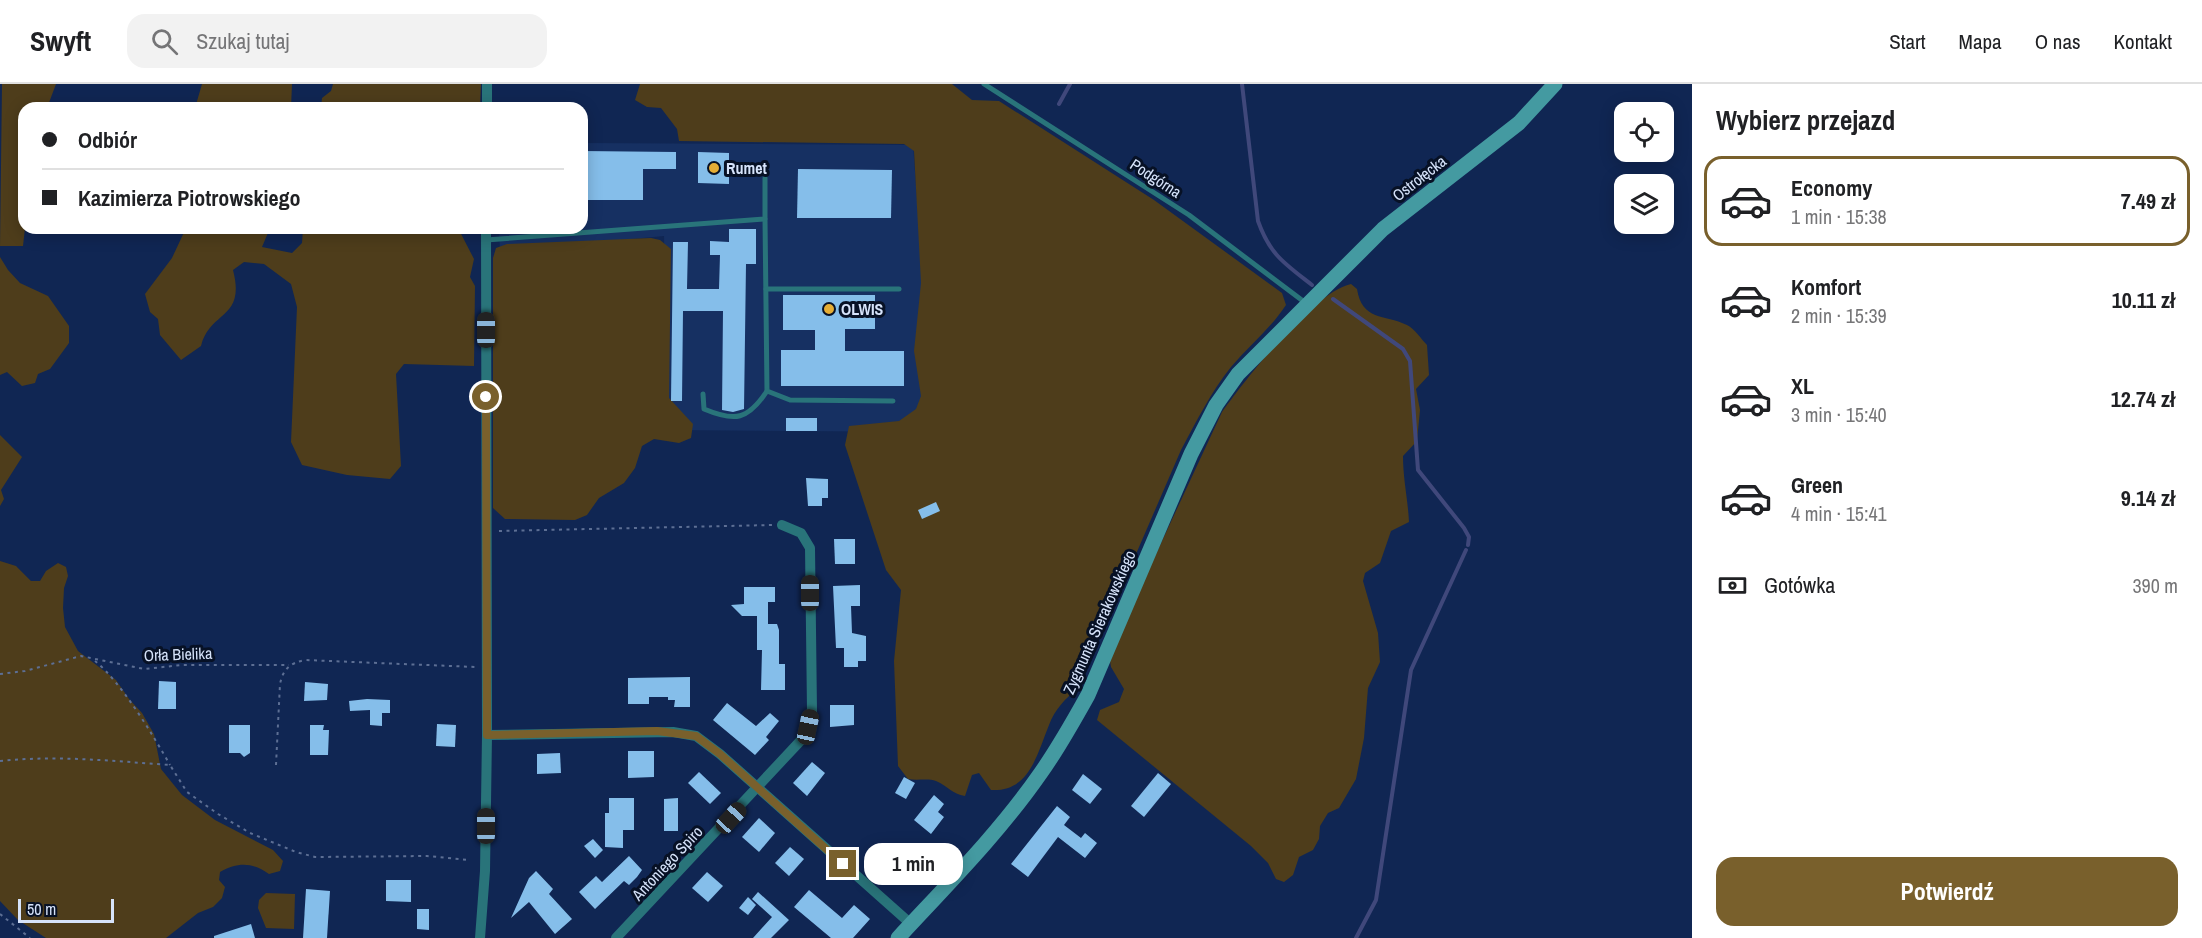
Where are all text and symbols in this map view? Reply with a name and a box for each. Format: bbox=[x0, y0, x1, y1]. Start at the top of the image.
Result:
search box bbox=[127, 14, 547, 68]
text: Swyft bbox=[30, 22, 91, 60]
icon: search bbox=[148, 25, 181, 58]
text: Szukaj tutaj bbox=[196, 26, 290, 56]
text: Start bbox=[1889, 27, 1926, 56]
text: Mapa bbox=[1959, 27, 2002, 56]
text: O nas bbox=[2035, 27, 2081, 56]
text: Kontakt bbox=[2114, 27, 2172, 56]
map controls bbox=[1614, 102, 1674, 234]
button: locate bbox=[1614, 102, 1674, 162]
text: Wybierz przejazd bbox=[1716, 102, 1895, 138]
text: Odbiór bbox=[78, 125, 137, 155]
street label: Ostrołęcka bbox=[1388, 150, 1451, 206]
street label: Podgórna bbox=[1126, 153, 1186, 203]
place label: Rumet bbox=[726, 157, 767, 179]
marker: Rumet bbox=[707, 161, 721, 175]
text: Economy bbox=[1791, 173, 1872, 203]
button: layers bbox=[1614, 174, 1674, 234]
icon: car bbox=[1719, 174, 1773, 228]
text: Kazimierza Piotrowskiego bbox=[78, 183, 301, 213]
text: 7.49 zł bbox=[2121, 186, 2175, 216]
text: 1 min · 15:38 bbox=[1791, 203, 1887, 230]
text: Komfort bbox=[1791, 272, 1861, 302]
icon: car bbox=[1719, 273, 1773, 327]
text: 10.11 zł bbox=[2112, 285, 2175, 315]
place label: OLWIS bbox=[841, 298, 884, 320]
marker: OLWIS bbox=[822, 302, 836, 316]
text: 2 min · 15:39 bbox=[1791, 302, 1887, 329]
car bbox=[477, 312, 495, 348]
text: XL bbox=[1791, 371, 1814, 401]
icon: car bbox=[1719, 372, 1773, 426]
route start bbox=[472, 383, 499, 410]
text: 12.74 zł bbox=[2111, 384, 2175, 414]
text: 3 min · 15:40 bbox=[1791, 401, 1887, 428]
text: Green bbox=[1791, 470, 1843, 500]
icon: car bbox=[1719, 471, 1773, 525]
text: 9.14 zł bbox=[2121, 483, 2175, 513]
text: 4 min · 15:41 bbox=[1791, 500, 1887, 527]
street label: Zygmunta Sierakowskiego bbox=[1057, 547, 1141, 697]
icon: cash bbox=[1716, 569, 1749, 602]
text: Gotówka bbox=[1764, 570, 1835, 600]
text: 390 m bbox=[2132, 572, 2178, 599]
car bbox=[801, 575, 819, 611]
street label: Orła Bielika bbox=[143, 642, 213, 666]
car bbox=[795, 708, 821, 746]
car bbox=[712, 799, 750, 837]
car bbox=[477, 808, 495, 844]
street label: Antoniego Spiro bbox=[626, 821, 707, 906]
callout: 1 min bbox=[864, 843, 963, 885]
route end bbox=[829, 850, 856, 877]
text: 1 min bbox=[892, 850, 935, 877]
button: Potwierdź bbox=[1716, 857, 2178, 926]
scale bar bbox=[18, 896, 114, 924]
text: 50 m bbox=[27, 898, 56, 920]

